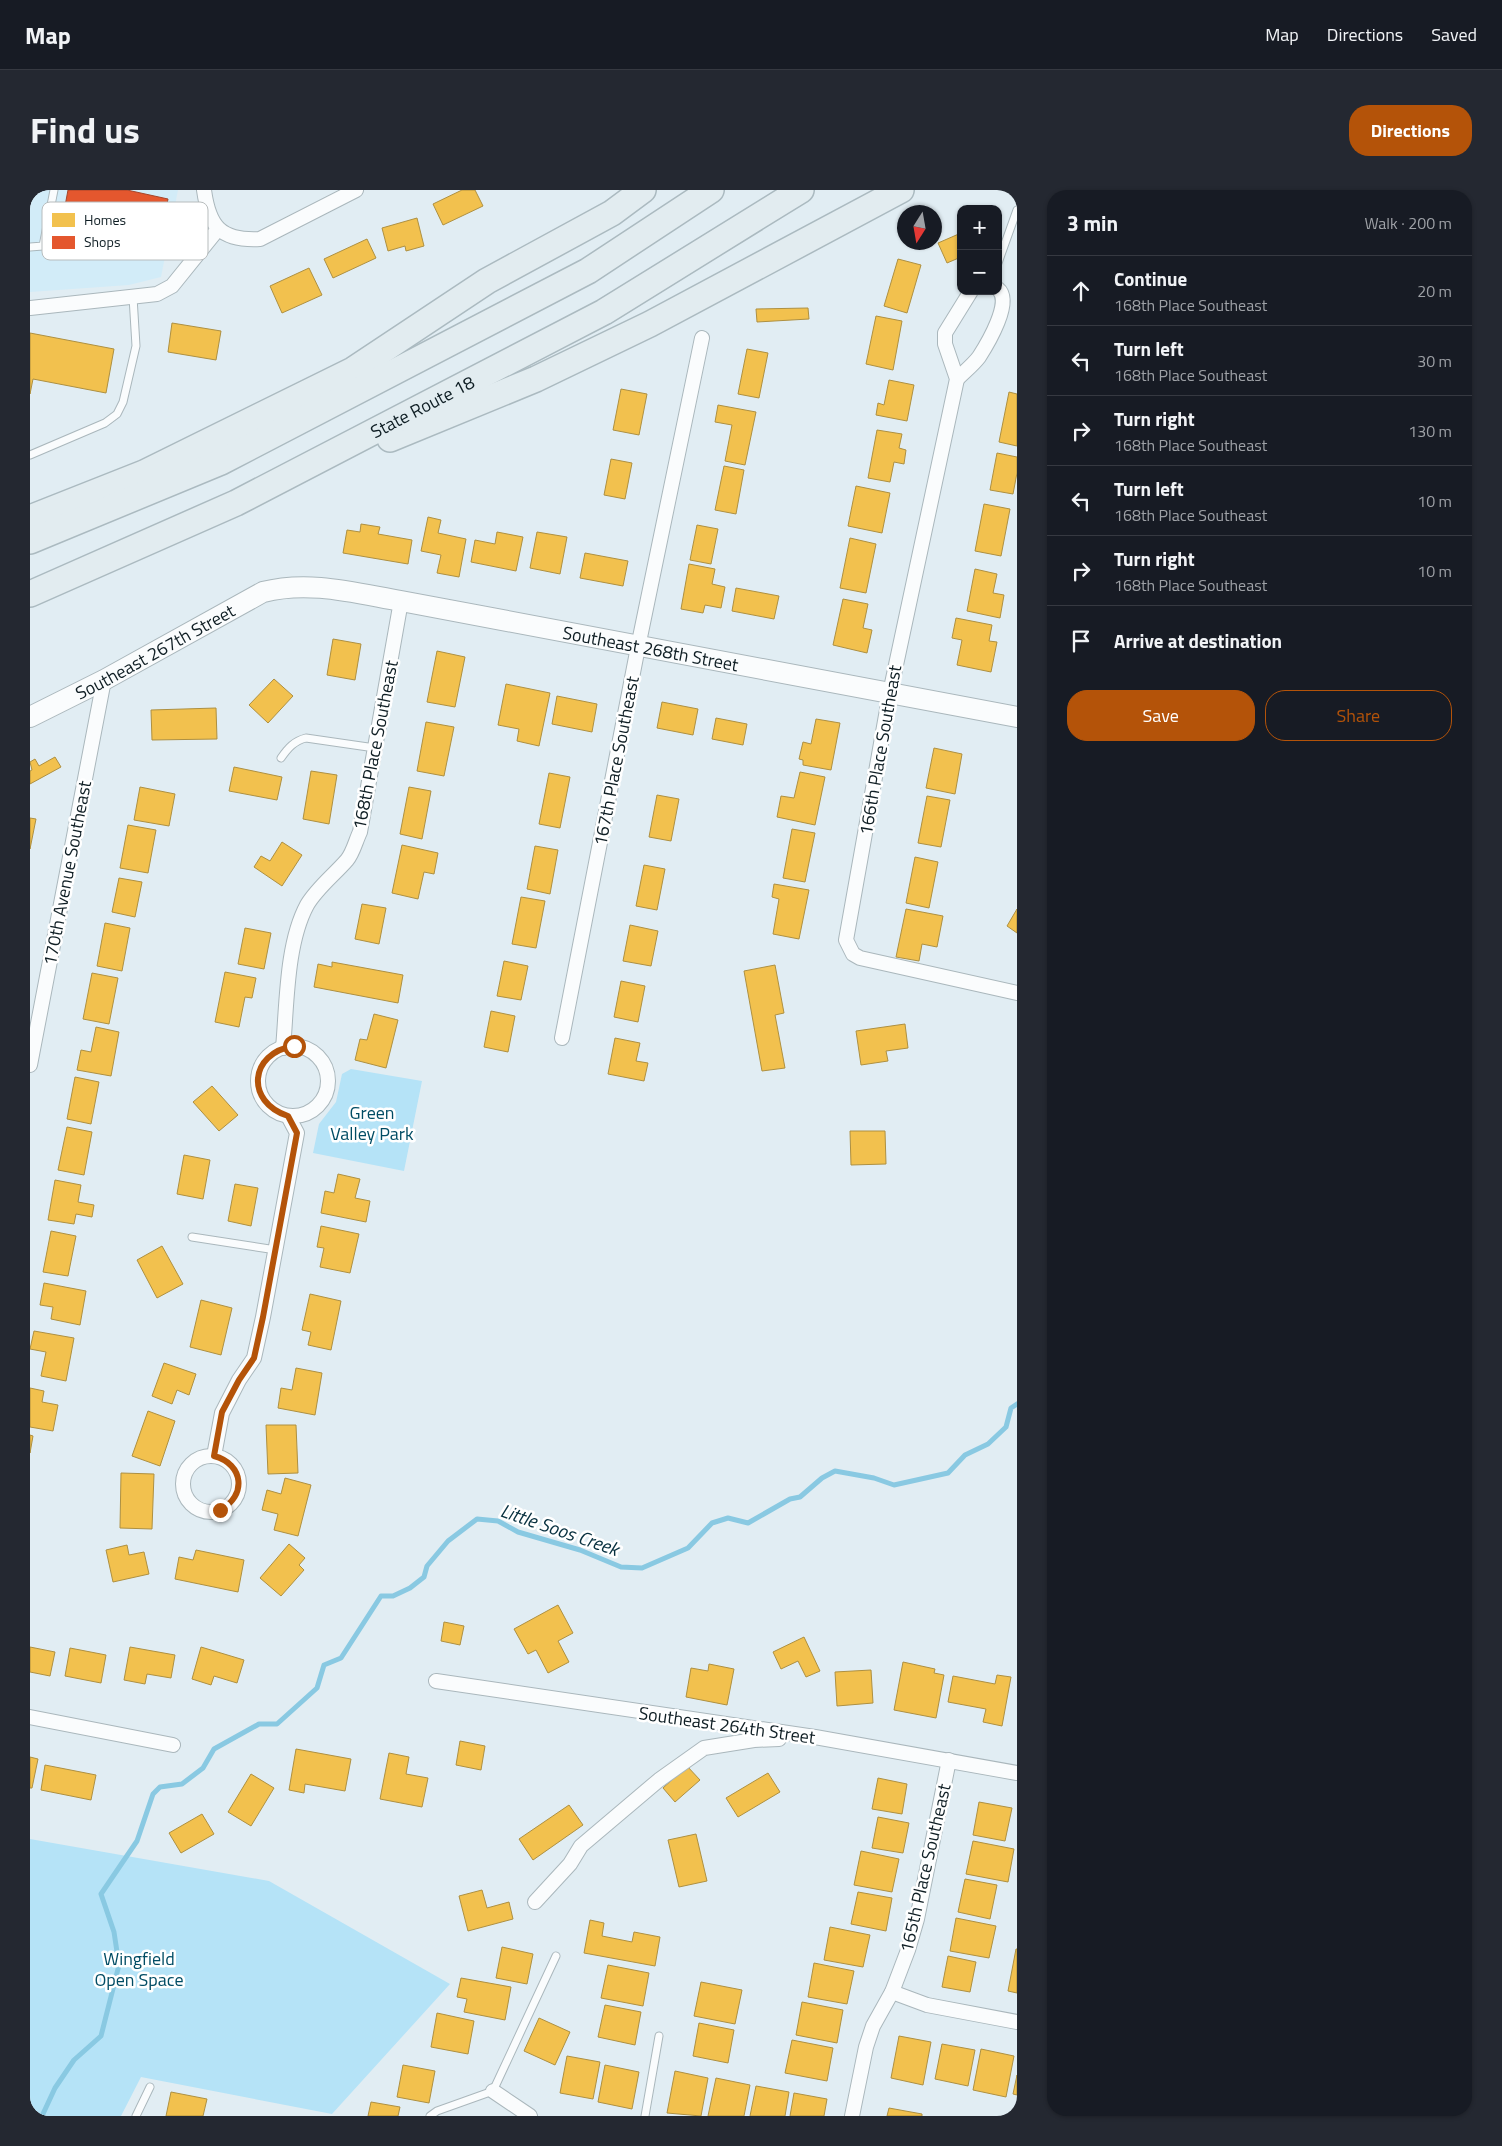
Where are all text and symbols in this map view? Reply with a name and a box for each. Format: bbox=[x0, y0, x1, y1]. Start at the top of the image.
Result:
text: Map bbox=[25, 17, 71, 53]
text: Map bbox=[1265, 21, 1299, 48]
text: Directions bbox=[1327, 21, 1403, 48]
text: Saved bbox=[1431, 21, 1477, 48]
text: Find us bbox=[30, 103, 140, 157]
button: Directions bbox=[1349, 105, 1472, 156]
legend bbox=[42, 202, 208, 260]
north arrow bbox=[897, 205, 942, 250]
map controls bbox=[957, 205, 1002, 295]
button: + bbox=[957, 205, 1002, 250]
text: 3 min bbox=[1067, 207, 1118, 239]
text: Homes bbox=[84, 209, 126, 230]
text: Walk · 200 m bbox=[1364, 211, 1452, 235]
text: Shops bbox=[84, 231, 120, 252]
button: − bbox=[957, 250, 1002, 295]
text: Continue bbox=[1114, 264, 1187, 293]
icon: ahead bbox=[1067, 277, 1095, 305]
text: 20 m bbox=[1417, 279, 1452, 303]
text: 168th Place Southeast bbox=[1114, 293, 1267, 317]
text: Turn left bbox=[1114, 334, 1184, 363]
icon: left bbox=[1067, 347, 1095, 375]
text: 30 m bbox=[1417, 349, 1452, 373]
text: 168th Place Southeast bbox=[1114, 363, 1267, 387]
street label: State Route 18 bbox=[365, 368, 479, 445]
text: Turn right bbox=[1114, 404, 1195, 433]
icon: right bbox=[1067, 417, 1095, 445]
text: 130 m bbox=[1408, 419, 1452, 443]
text: 168th Place Southeast bbox=[1114, 433, 1267, 457]
text: Turn left bbox=[1114, 474, 1184, 503]
icon: left bbox=[1067, 487, 1095, 515]
text: 10 m bbox=[1417, 489, 1452, 513]
text: 168th Place Southeast bbox=[1114, 503, 1267, 527]
text: Turn right bbox=[1114, 544, 1195, 573]
icon: right bbox=[1067, 557, 1095, 585]
text: 10 m bbox=[1417, 559, 1452, 583]
text: 168th Place Southeast bbox=[1114, 573, 1267, 597]
street label: Southeast 267th Street bbox=[70, 596, 240, 706]
street label: Southeast 268th Street bbox=[561, 618, 741, 678]
text: Arrive at destination bbox=[1114, 626, 1282, 655]
icon: arrive bbox=[1067, 627, 1095, 655]
street label: 168th Place Southeast bbox=[345, 657, 405, 832]
street label: 166th Place Southeast bbox=[852, 662, 908, 837]
street label: 167th Place Southeast bbox=[586, 673, 646, 848]
button: Save bbox=[1067, 690, 1255, 741]
button: Share bbox=[1265, 690, 1452, 741]
street label: 170th Avenue Southeast bbox=[36, 777, 98, 968]
route start bbox=[283, 1035, 306, 1058]
park label: Green Valley Park bbox=[330, 1099, 414, 1147]
water label: Little Soos Creek bbox=[497, 1495, 625, 1564]
route end bbox=[209, 1499, 232, 1522]
street label: Southeast 264th Street bbox=[637, 1699, 818, 1751]
street label: 165th Place Southeast bbox=[892, 1780, 958, 1955]
park label: Wingfield Open Space bbox=[94, 1945, 184, 1993]

